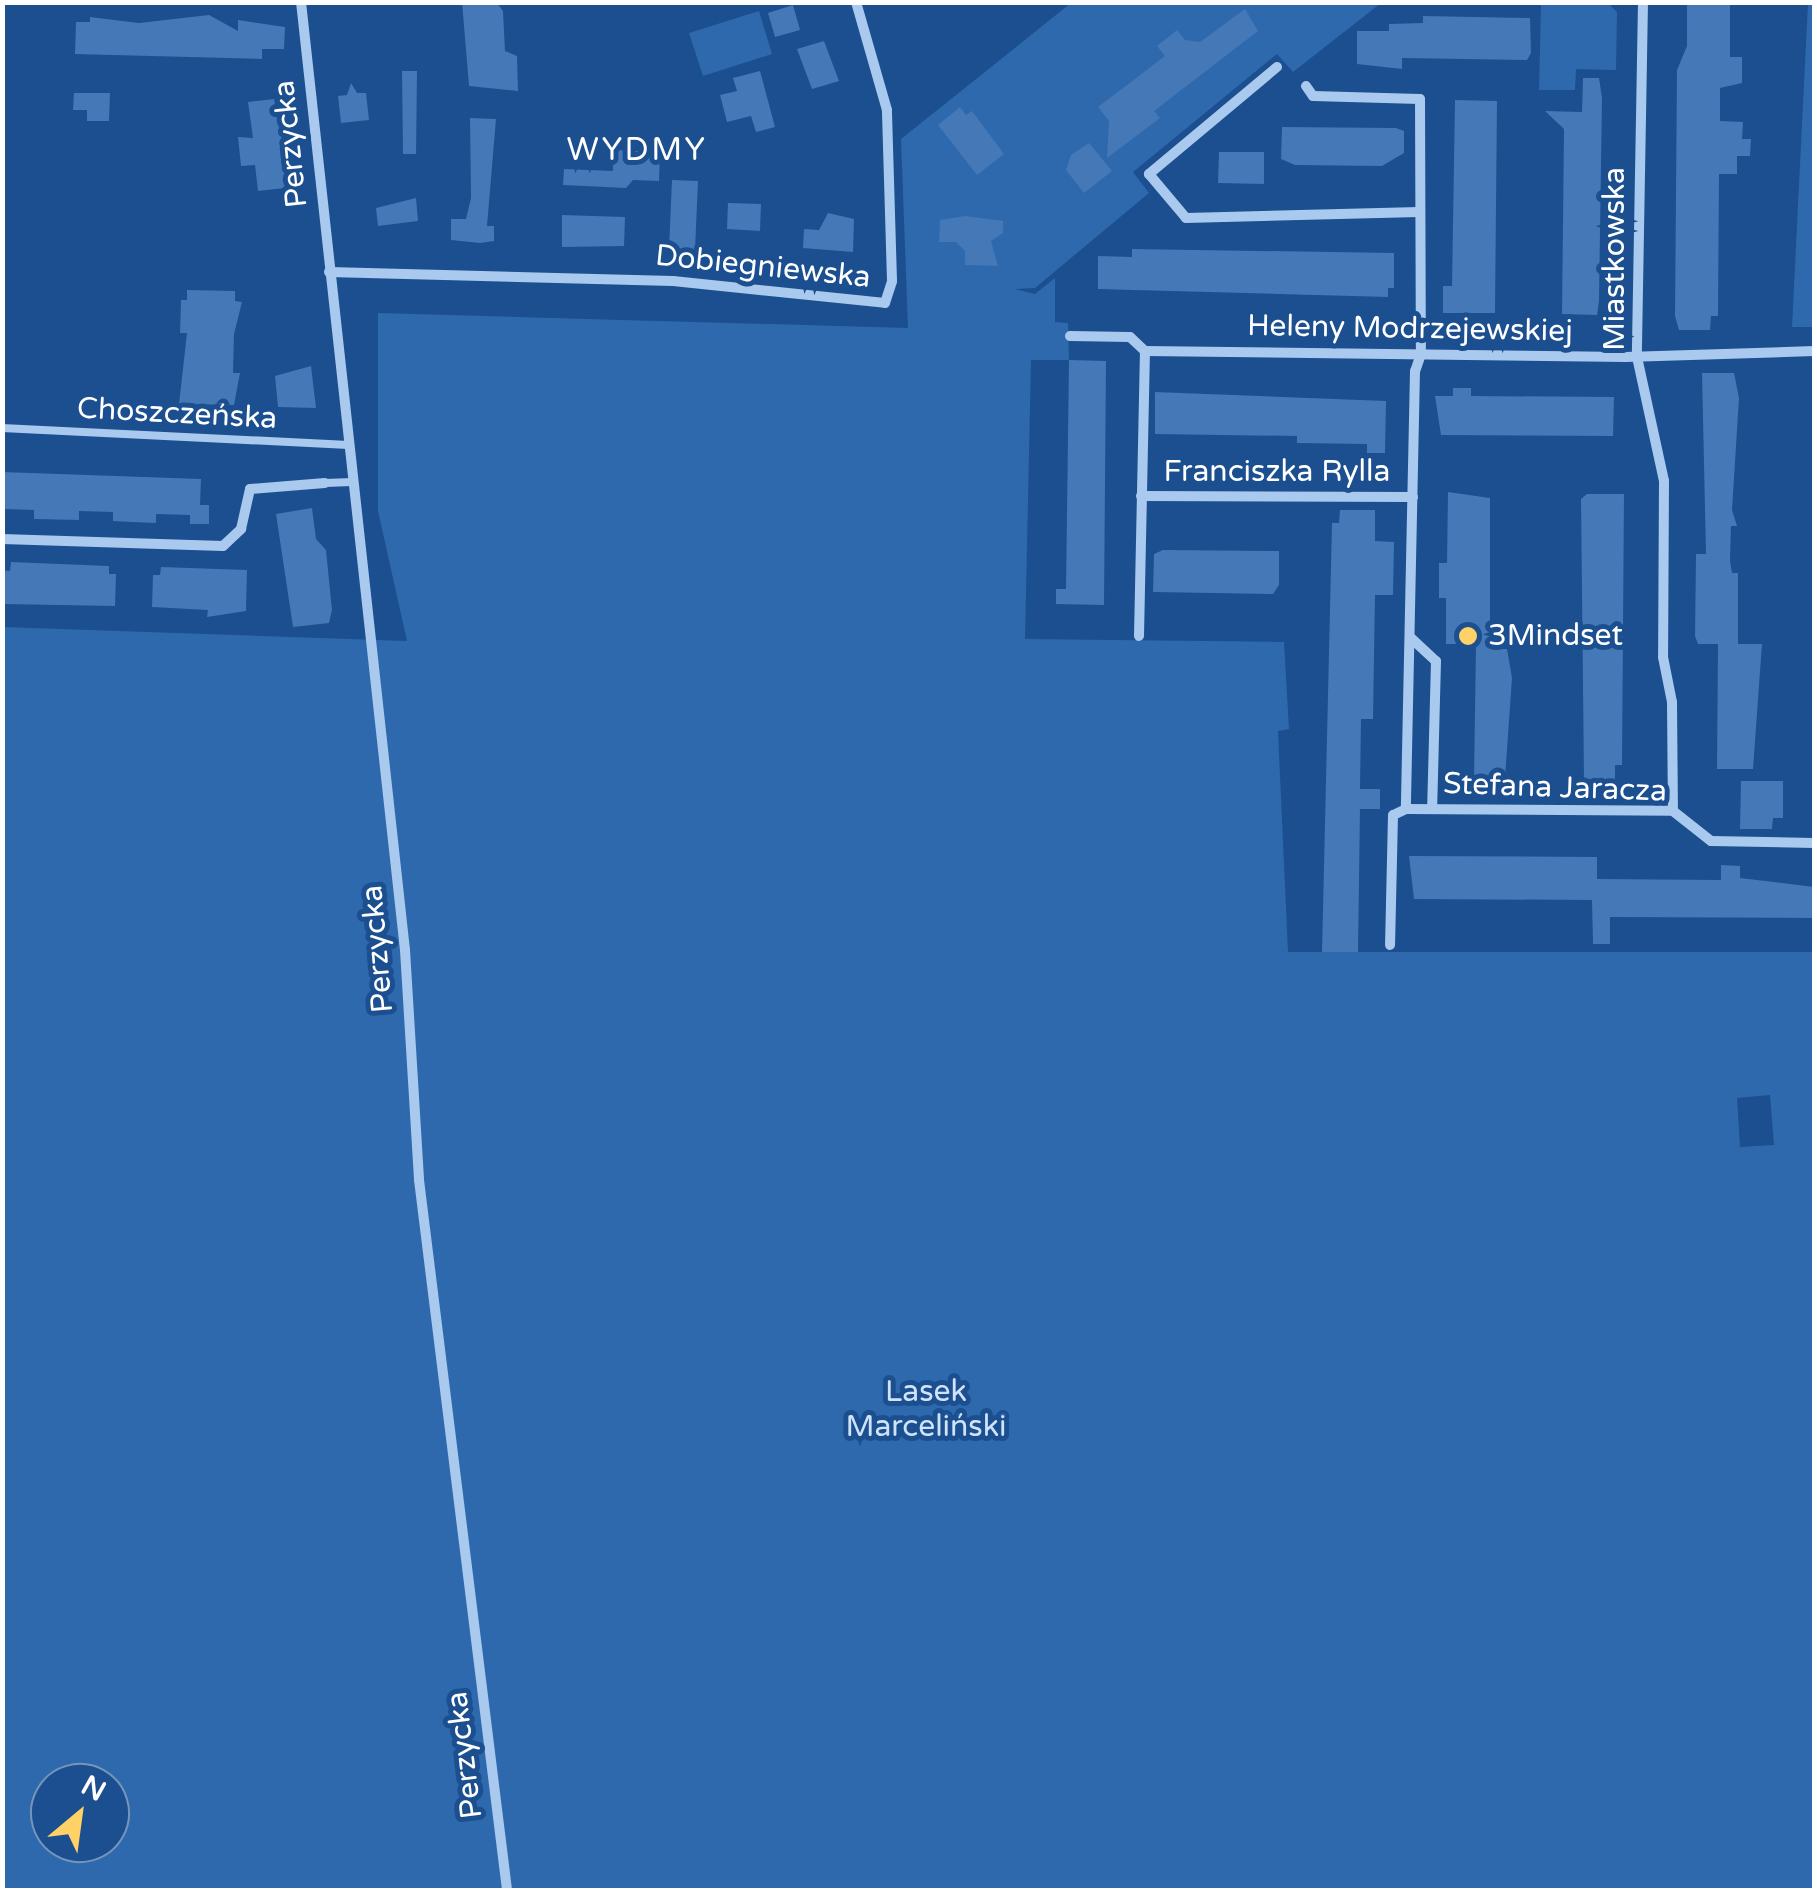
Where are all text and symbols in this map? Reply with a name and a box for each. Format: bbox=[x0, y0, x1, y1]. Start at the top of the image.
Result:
street label: Perzycka bbox=[266, 78, 316, 210]
district label: WYDMY bbox=[566, 131, 708, 169]
street label: Miastkowska bbox=[1597, 167, 1633, 351]
street label: Dobiegniewska bbox=[654, 238, 872, 296]
street label: Heleny Modrzejewskiej bbox=[1247, 308, 1573, 350]
street label: Choszczeńska bbox=[76, 391, 278, 437]
street label: Franciszka Rylla bbox=[1164, 454, 1390, 490]
place label: 3Mindset bbox=[1488, 618, 1623, 654]
marker: 3Mindset bbox=[1457, 625, 1479, 647]
street label: Stefana Jaracza bbox=[1443, 766, 1667, 810]
street label: Perzycka bbox=[354, 884, 402, 1014]
park label: Lasek Marceliński bbox=[845, 1374, 1007, 1444]
street label: Perzycka bbox=[439, 1689, 491, 1821]
north arrow bbox=[30, 1763, 130, 1863]
text: N bbox=[75, 1768, 112, 1809]

